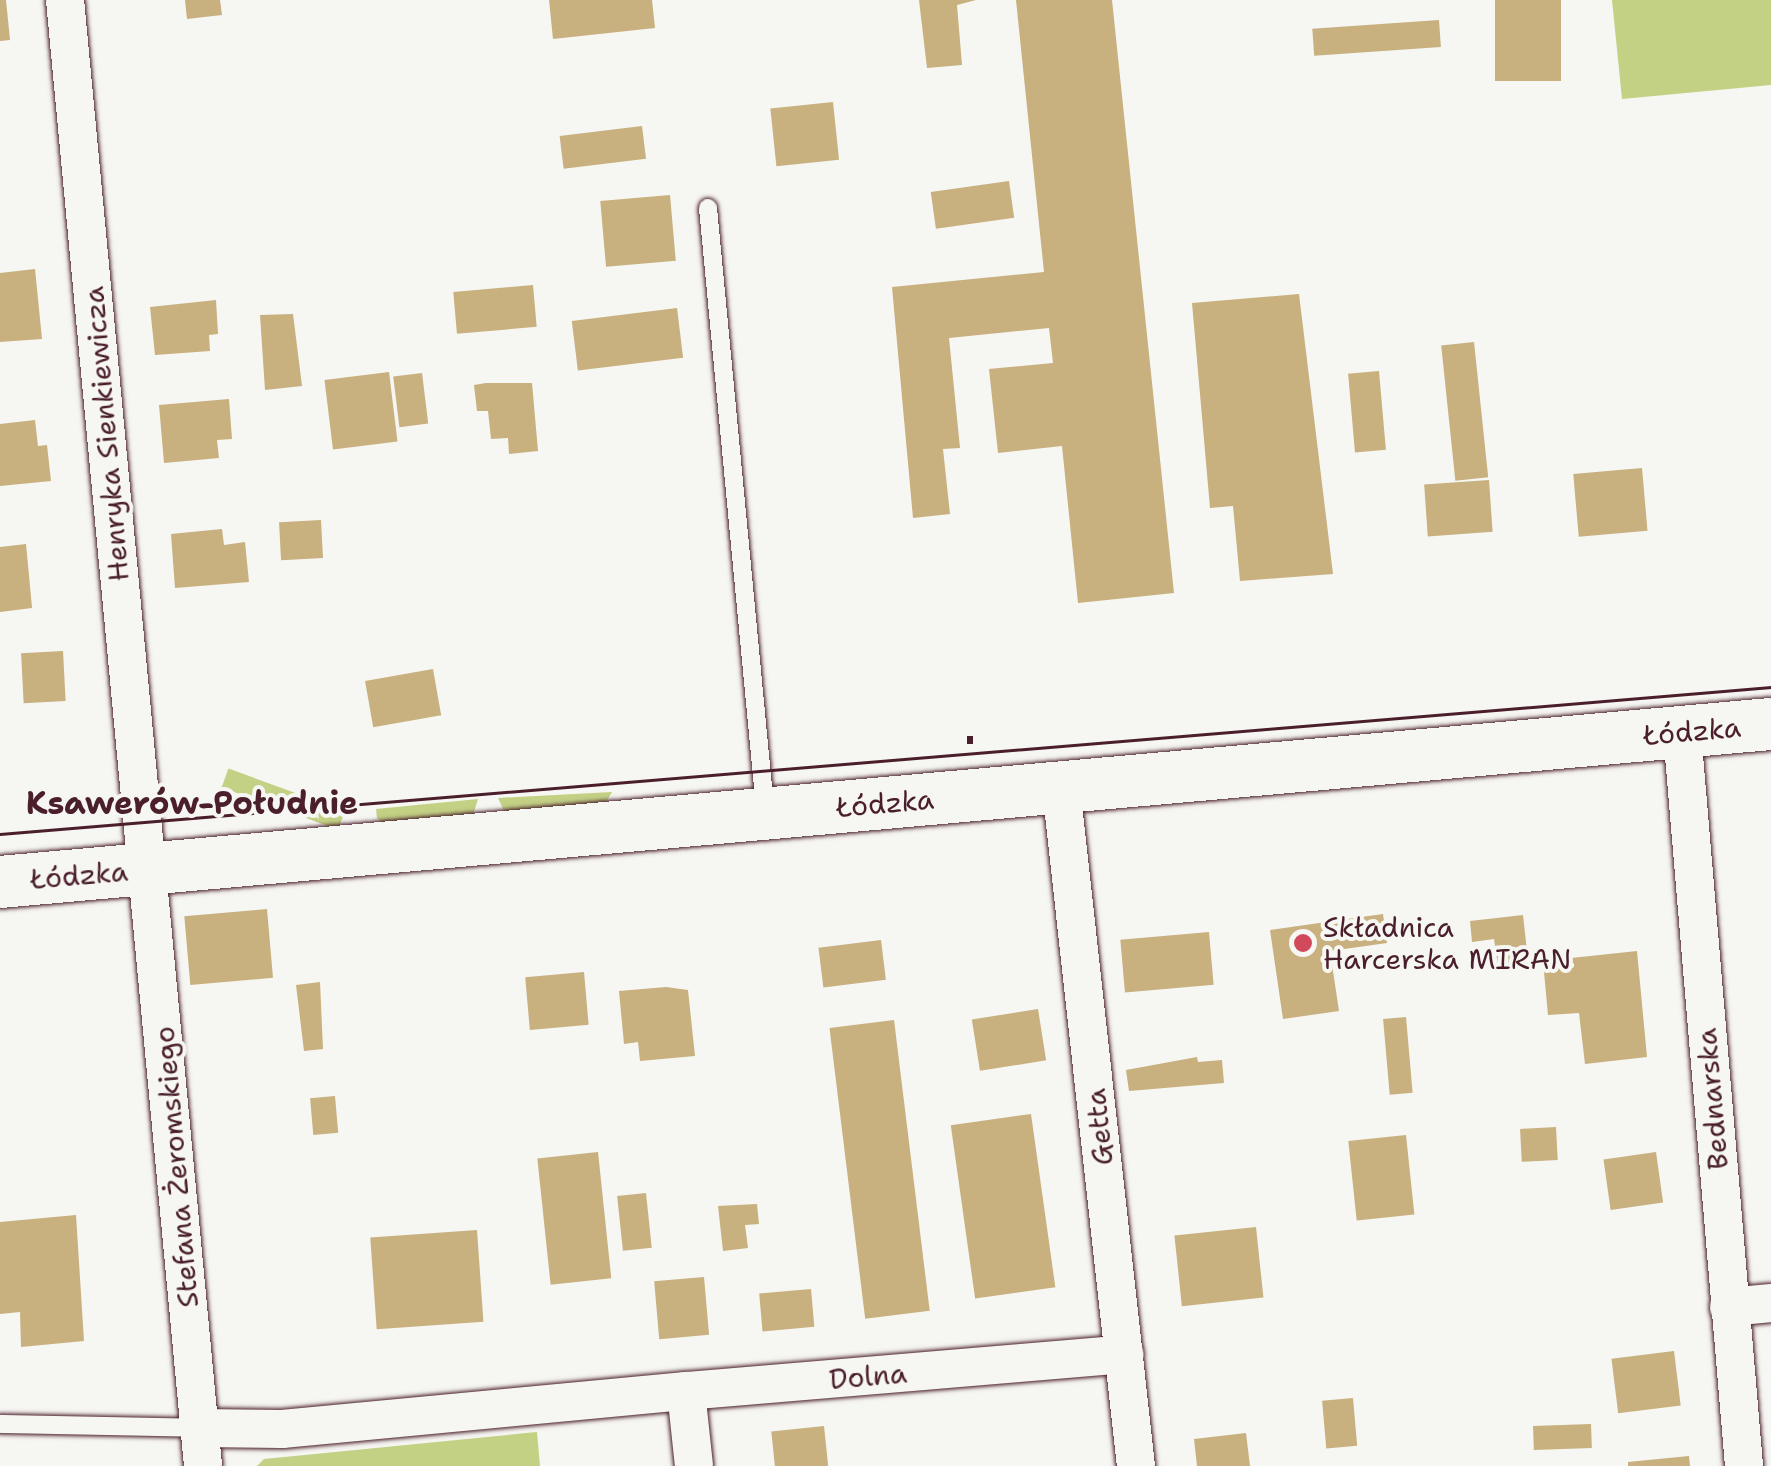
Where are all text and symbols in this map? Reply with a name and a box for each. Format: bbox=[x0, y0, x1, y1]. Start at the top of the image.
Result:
street label: Henryka Sienkiewicza bbox=[76, 285, 136, 583]
street label: Łódzka bbox=[1642, 710, 1742, 752]
street label: Łódzka bbox=[835, 782, 935, 824]
district label: Ksawerów-Południe bbox=[26, 784, 358, 822]
street label: Łódzka bbox=[29, 854, 129, 896]
place label: Składnica Harcerska MIRAN bbox=[1323, 910, 1571, 976]
marker: Składnica Harcerska MIRAN bbox=[1292, 932, 1314, 954]
street label: Stefana Żeromskiego bbox=[147, 1025, 205, 1309]
street label: Bednarska bbox=[1689, 1027, 1735, 1171]
street label: Getta bbox=[1078, 1087, 1120, 1167]
street label: Dolna bbox=[828, 1356, 908, 1396]

